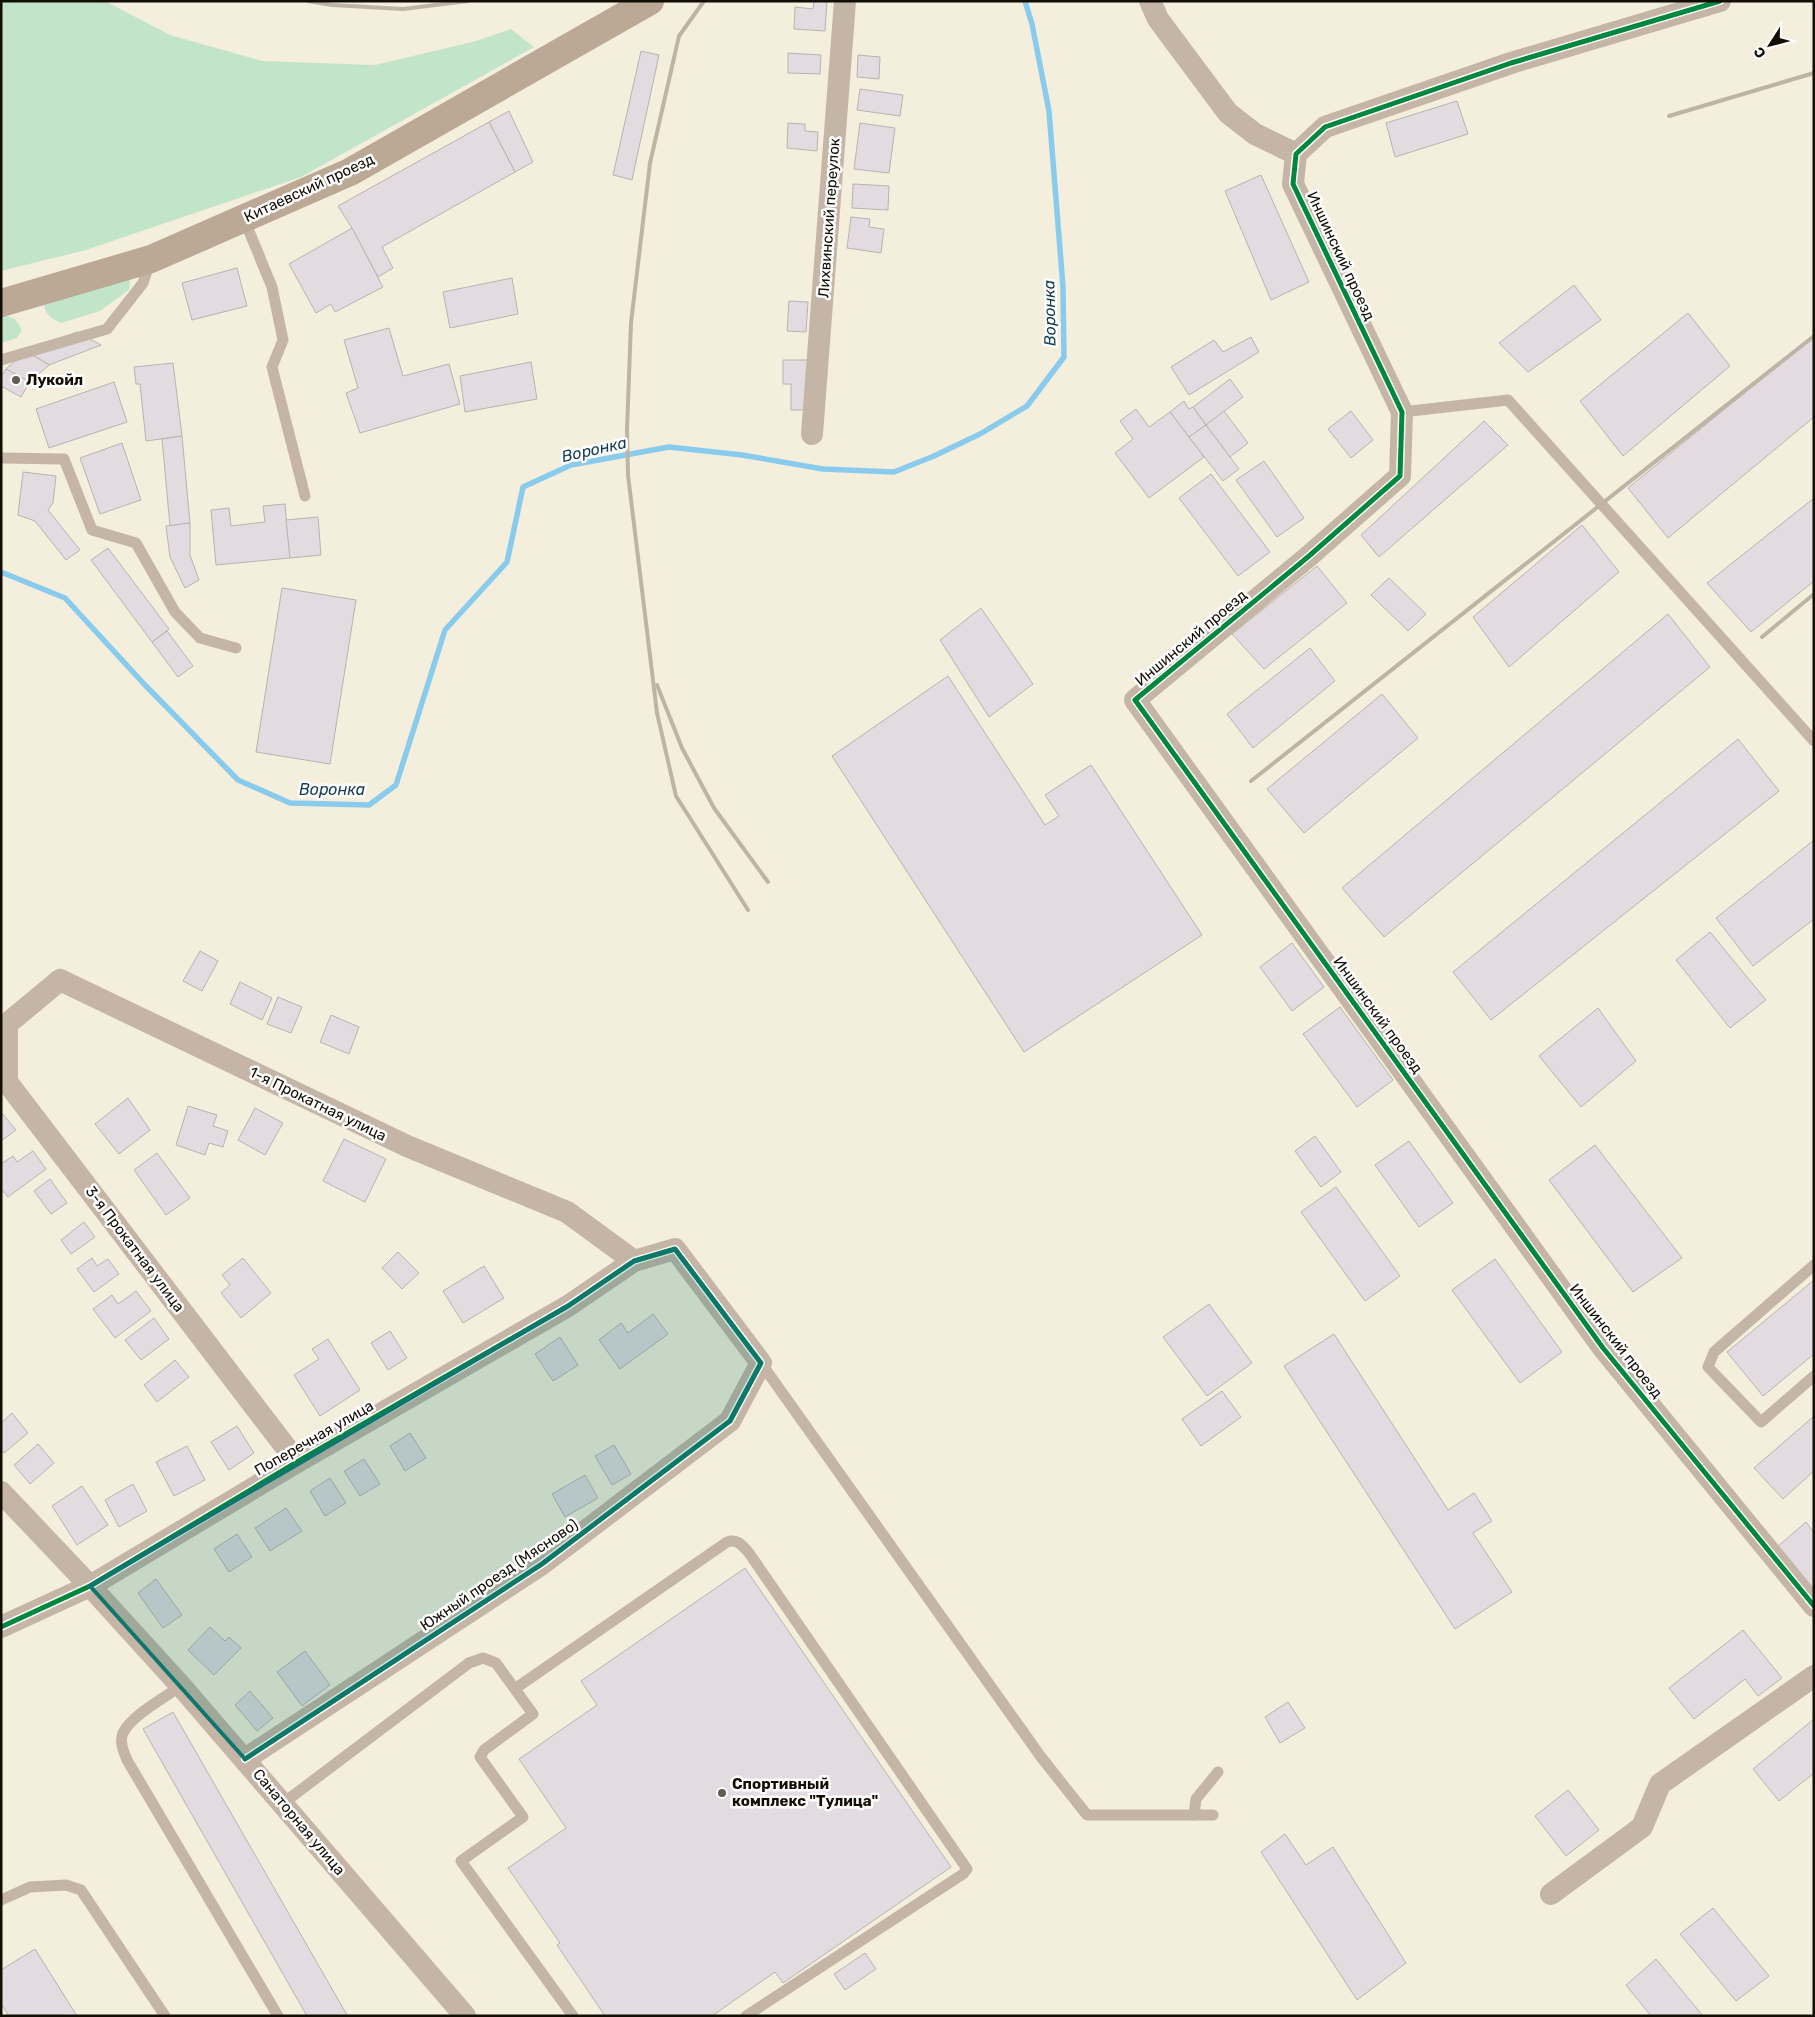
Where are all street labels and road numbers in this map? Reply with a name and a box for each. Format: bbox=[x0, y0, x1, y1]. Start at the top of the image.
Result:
street label: Лихвинский переулок bbox=[814, 137, 844, 299]
street label: Китаевский проезд bbox=[241, 150, 377, 226]
street label: Иншинский проезд bbox=[1303, 189, 1379, 323]
street label: Иншинский проезд bbox=[1132, 586, 1250, 690]
street label: Иншинский проезд bbox=[1330, 953, 1426, 1077]
street label: 1-я Прокатная улица bbox=[247, 1063, 389, 1145]
street label: 3-я Прокатная улица bbox=[82, 1183, 188, 1315]
street label: Иншинский проезд bbox=[1566, 1280, 1666, 1402]
street label: Поперечная улица bbox=[251, 1397, 377, 1479]
street label: Южный проезд (Мясново) bbox=[417, 1515, 581, 1635]
street label: Санаторная улица bbox=[249, 1765, 349, 1879]

